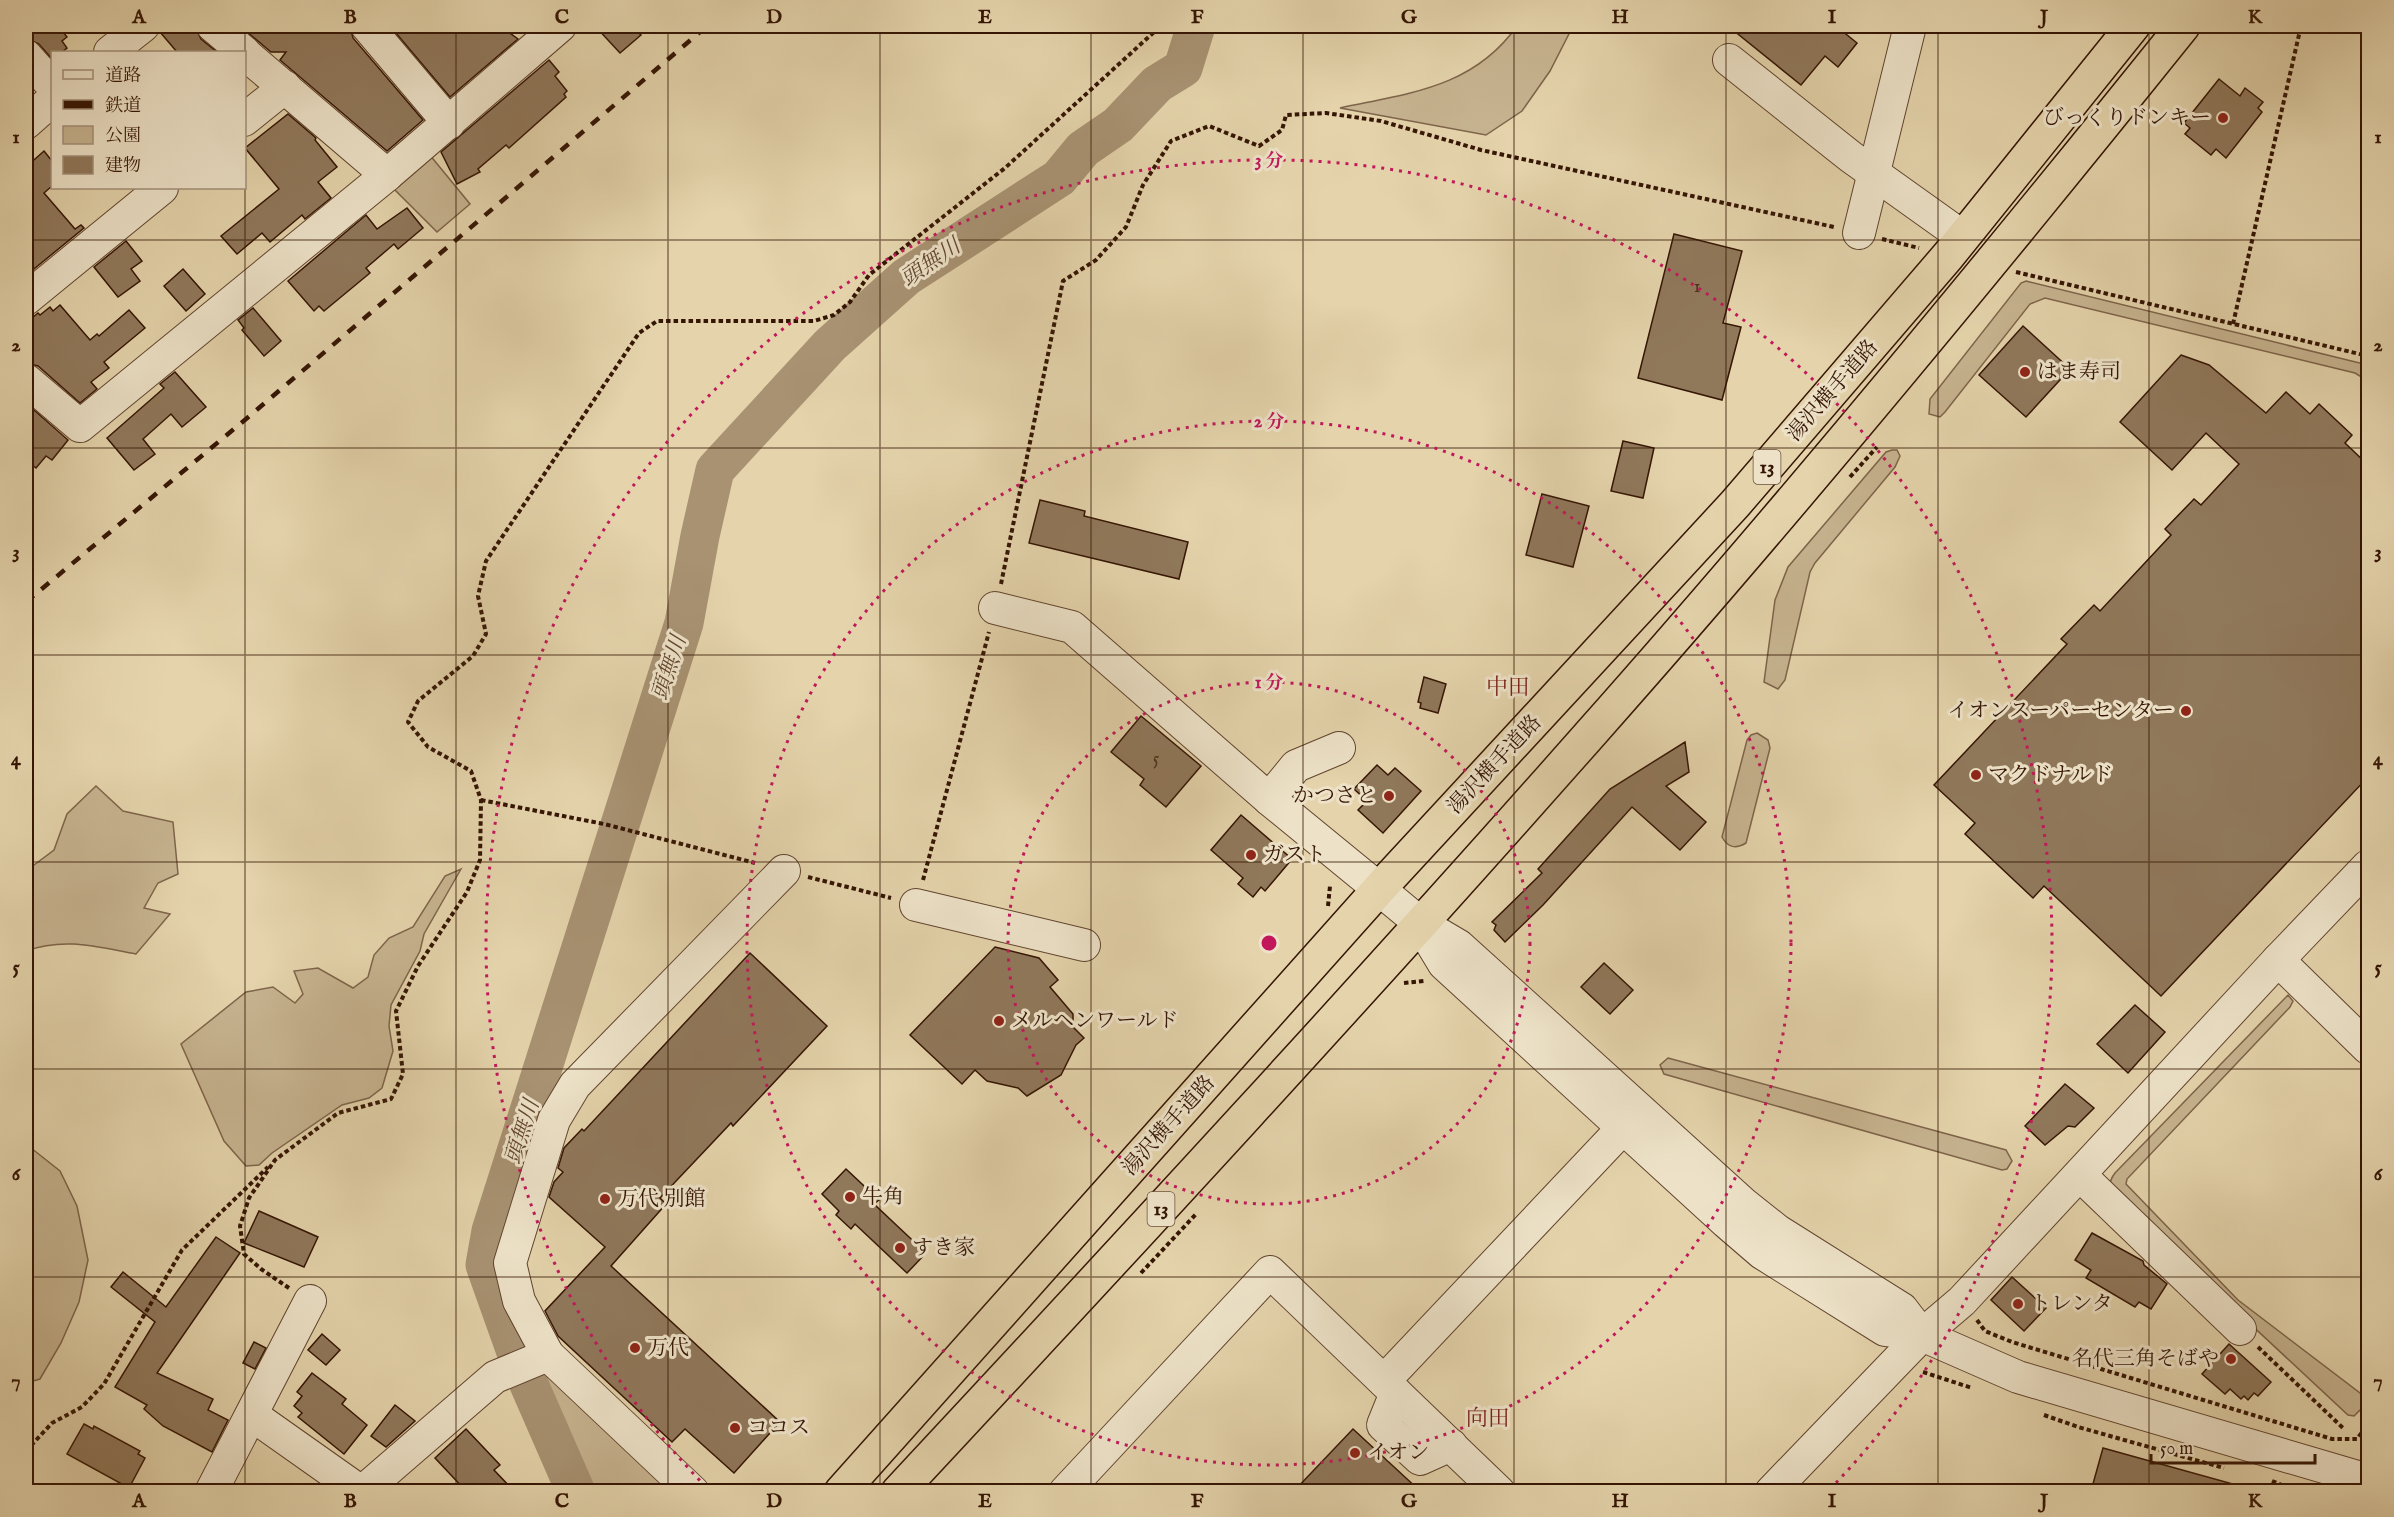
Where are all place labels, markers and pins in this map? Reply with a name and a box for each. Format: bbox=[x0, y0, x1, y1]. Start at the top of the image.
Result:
place label: びっくりドンキー bbox=[2043, 105, 2211, 132]
marker: びっくりドンキー bbox=[2216, 111, 2230, 125]
place label: はま寿司 bbox=[2037, 359, 2121, 386]
marker: はま寿司 bbox=[2018, 365, 2032, 379]
place label: イオンスーパーセンター bbox=[1948, 698, 2174, 725]
marker: イオンスーパーセンター bbox=[2179, 704, 2193, 718]
place label: マクドナルド bbox=[1988, 762, 2113, 789]
marker: マクドナルド bbox=[1969, 768, 1983, 782]
place label: かつさと bbox=[1293, 783, 1377, 810]
marker: かつさと bbox=[1382, 789, 1396, 803]
place label: ガスト bbox=[1263, 842, 1326, 869]
marker: ガスト bbox=[1244, 848, 1258, 862]
centre of rings bbox=[1259, 933, 1279, 953]
place label: メルヘンワールド bbox=[1011, 1008, 1179, 1035]
marker: メルヘンワールド bbox=[992, 1014, 1006, 1028]
place label: 牛角 bbox=[862, 1184, 904, 1211]
place label: 万代 別館 bbox=[617, 1186, 706, 1213]
marker: 牛角 bbox=[843, 1190, 857, 1204]
marker: 万代 別館 bbox=[598, 1192, 612, 1206]
place label: すき家 bbox=[912, 1235, 975, 1262]
marker: すき家 bbox=[893, 1241, 907, 1255]
place label: トレンタ bbox=[2030, 1291, 2113, 1318]
marker: トレンタ bbox=[2011, 1297, 2025, 1311]
place label: 万代 bbox=[647, 1335, 689, 1362]
marker: 万代 bbox=[628, 1341, 642, 1355]
place label: 名代三角そばや bbox=[2072, 1346, 2219, 1373]
marker: 名代三角そばや bbox=[2224, 1352, 2238, 1366]
place label: ココス bbox=[747, 1415, 810, 1442]
marker: ココス bbox=[728, 1421, 742, 1435]
place label: イオン bbox=[1367, 1440, 1429, 1467]
marker: イオン bbox=[1348, 1446, 1362, 1460]

